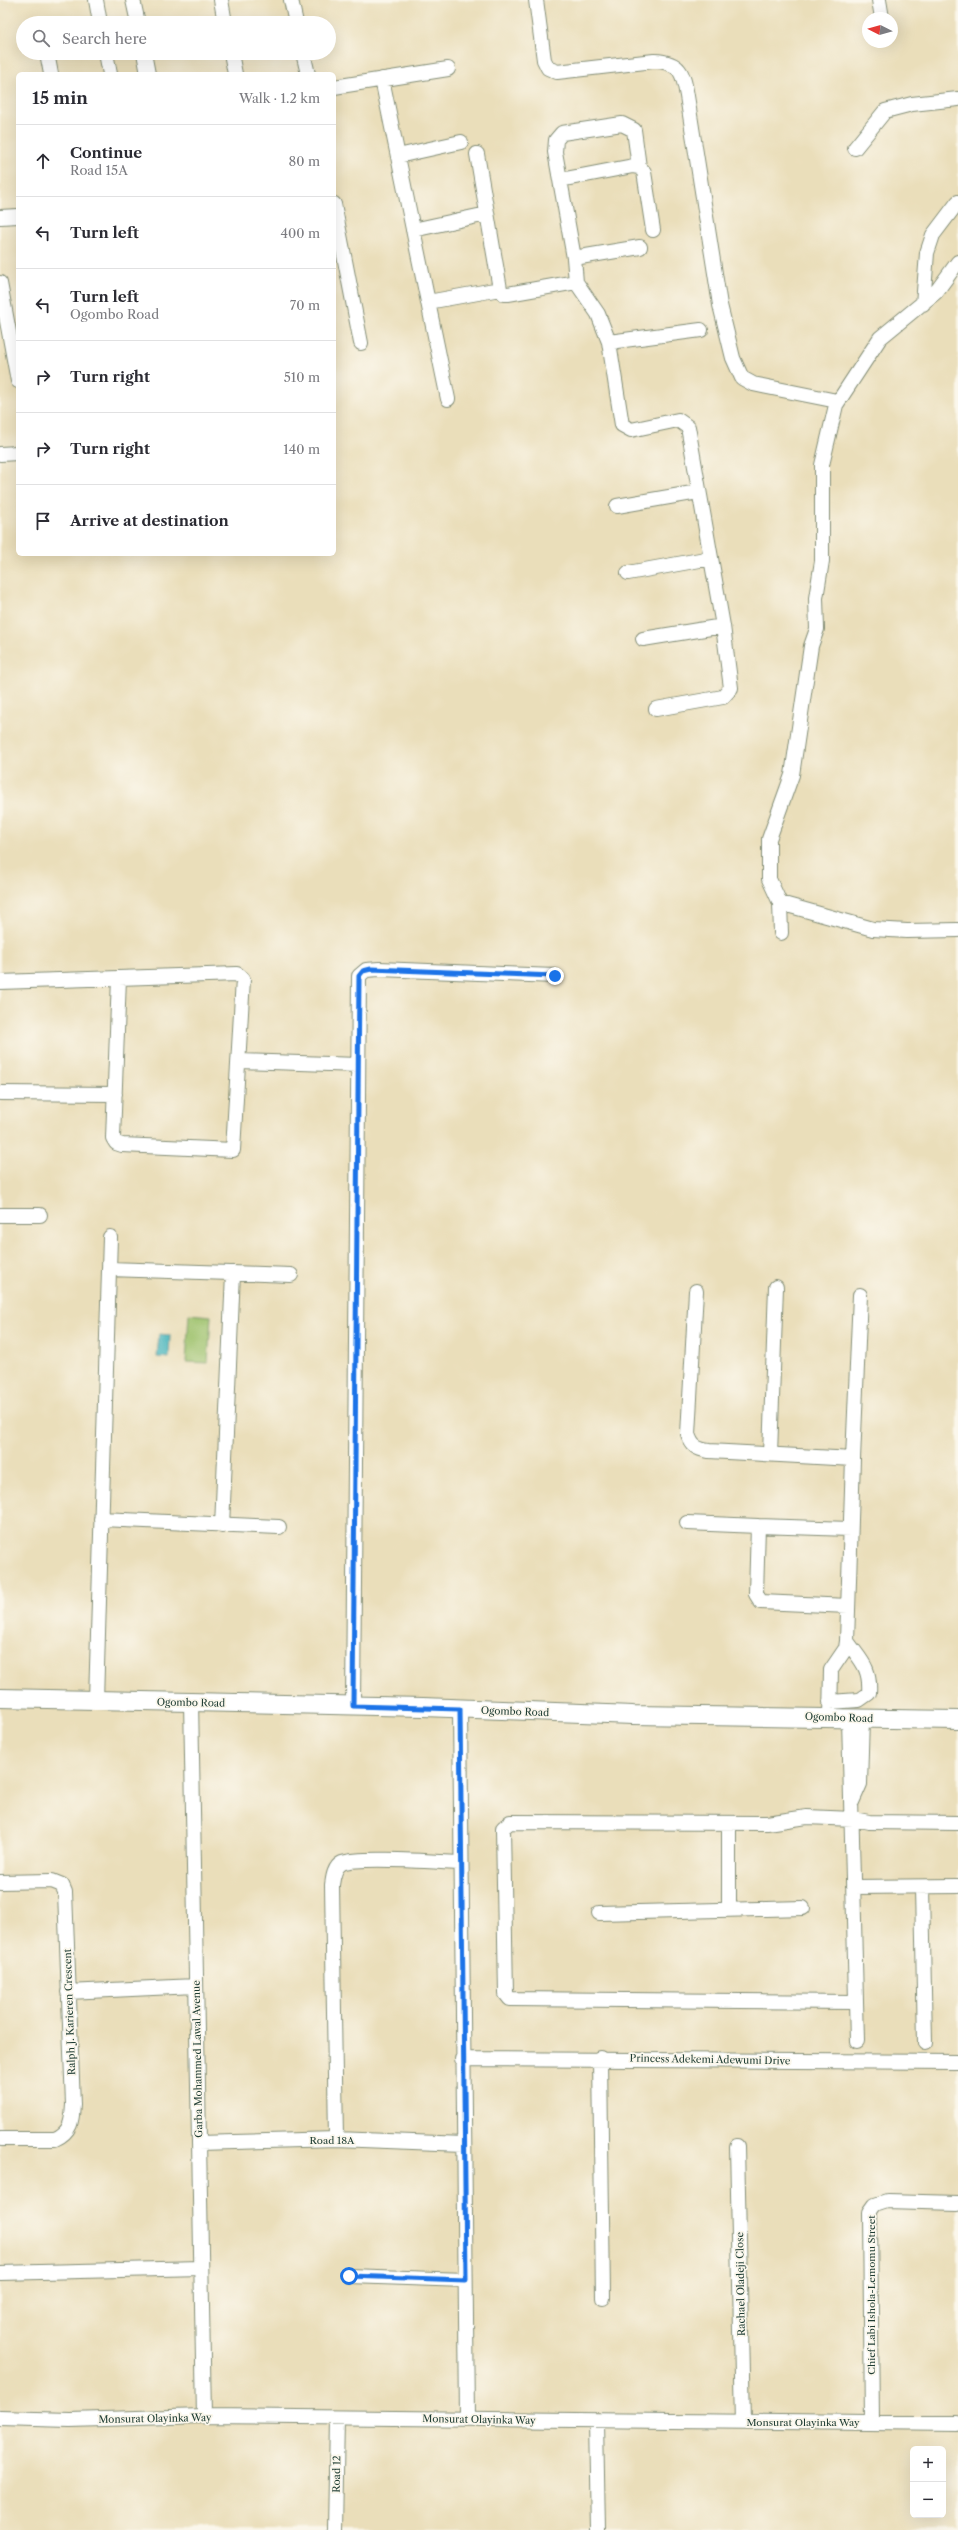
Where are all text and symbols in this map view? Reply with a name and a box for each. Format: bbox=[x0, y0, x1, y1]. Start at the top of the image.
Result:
north arrow bbox=[862, 12, 898, 48]
search box bbox=[16, 16, 336, 60]
icon: search bbox=[30, 27, 52, 49]
text: Search here bbox=[62, 29, 147, 48]
text: 15 min bbox=[32, 88, 88, 108]
text: Walk · 1.2 km bbox=[239, 90, 320, 106]
text: Continue bbox=[70, 143, 142, 162]
icon: ahead bbox=[32, 150, 54, 172]
text: 80 m bbox=[288, 153, 320, 169]
text: Road 15A bbox=[70, 162, 128, 178]
icon: left bbox=[32, 222, 54, 244]
text: Turn left bbox=[70, 223, 139, 242]
text: 400 m bbox=[280, 225, 320, 241]
text: Turn left bbox=[70, 287, 139, 306]
icon: left bbox=[32, 294, 54, 316]
text: 70 m bbox=[290, 297, 320, 313]
text: Ogombo Road bbox=[70, 306, 159, 322]
icon: right bbox=[32, 366, 54, 388]
text: Turn right bbox=[70, 367, 150, 386]
text: 510 m bbox=[284, 369, 320, 385]
icon: right bbox=[32, 438, 54, 460]
text: Turn right bbox=[70, 439, 150, 458]
text: 140 m bbox=[283, 441, 320, 457]
icon: arrive bbox=[32, 510, 54, 532]
text: Arrive at destination bbox=[70, 511, 229, 530]
route end bbox=[546, 967, 564, 985]
street label: Ogombo Road bbox=[157, 1695, 225, 1710]
street label: Ogombo Road bbox=[481, 1704, 549, 1719]
street label: Ogombo Road bbox=[805, 1710, 873, 1725]
street label: Ralph J. Karieren Crescent bbox=[61, 1948, 78, 2075]
street label: Garba Mohammed Lawal Avenue bbox=[190, 1980, 205, 2138]
street label: Princess Adekemi Adewumi Drive bbox=[630, 2052, 791, 2067]
street label: Road 18A bbox=[310, 2134, 355, 2147]
street label: Chief Labi Ishola-Lemomu Street bbox=[865, 2215, 878, 2375]
street label: Rachael Oladeji Close bbox=[733, 2231, 748, 2336]
route start bbox=[340, 2267, 358, 2285]
street label: Monsurat Olayinka Way bbox=[98, 2411, 212, 2426]
street label: Monsurat Olayinka Way bbox=[422, 2412, 536, 2427]
street label: Monsurat Olayinka Way bbox=[746, 2416, 860, 2429]
map controls bbox=[910, 2446, 946, 2518]
button: + bbox=[910, 2446, 946, 2482]
street label: Road 12 bbox=[330, 2455, 343, 2493]
button: − bbox=[910, 2482, 946, 2518]

